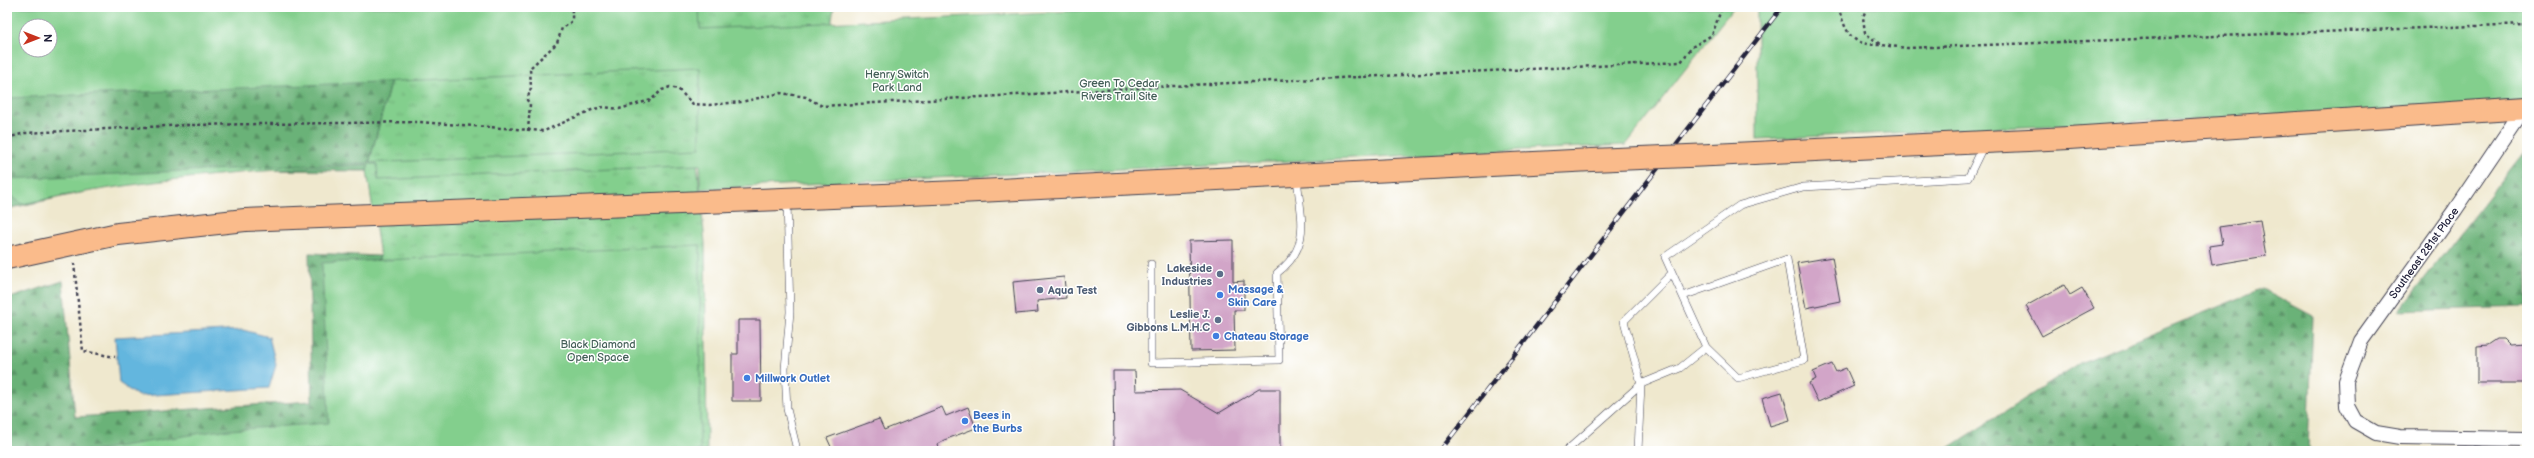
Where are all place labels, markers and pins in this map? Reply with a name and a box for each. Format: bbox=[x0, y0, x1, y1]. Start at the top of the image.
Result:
place label: Lakeside Industries bbox=[1162, 262, 1213, 288]
marker: Lakeside Industries bbox=[1215, 269, 1225, 279]
place label: Massage & Skin Care bbox=[1228, 283, 1284, 309]
place label: Aqua Test bbox=[1047, 284, 1097, 297]
marker: Aqua Test bbox=[1035, 285, 1045, 295]
marker: Massage & Skin Care bbox=[1215, 290, 1225, 300]
place label: Leslie J. Gibbons L.M.H.C bbox=[1126, 308, 1211, 334]
marker: Leslie J. Gibbons L.M.H.C bbox=[1213, 315, 1223, 325]
place label: Chateau Storage bbox=[1224, 330, 1309, 343]
marker: Chateau Storage bbox=[1211, 331, 1221, 341]
place label: Millwork Outlet bbox=[755, 372, 830, 385]
marker: Millwork Outlet bbox=[742, 373, 752, 383]
place label: Bees in the Burbs bbox=[972, 409, 1023, 435]
marker: Bees in the Burbs bbox=[960, 416, 970, 426]

